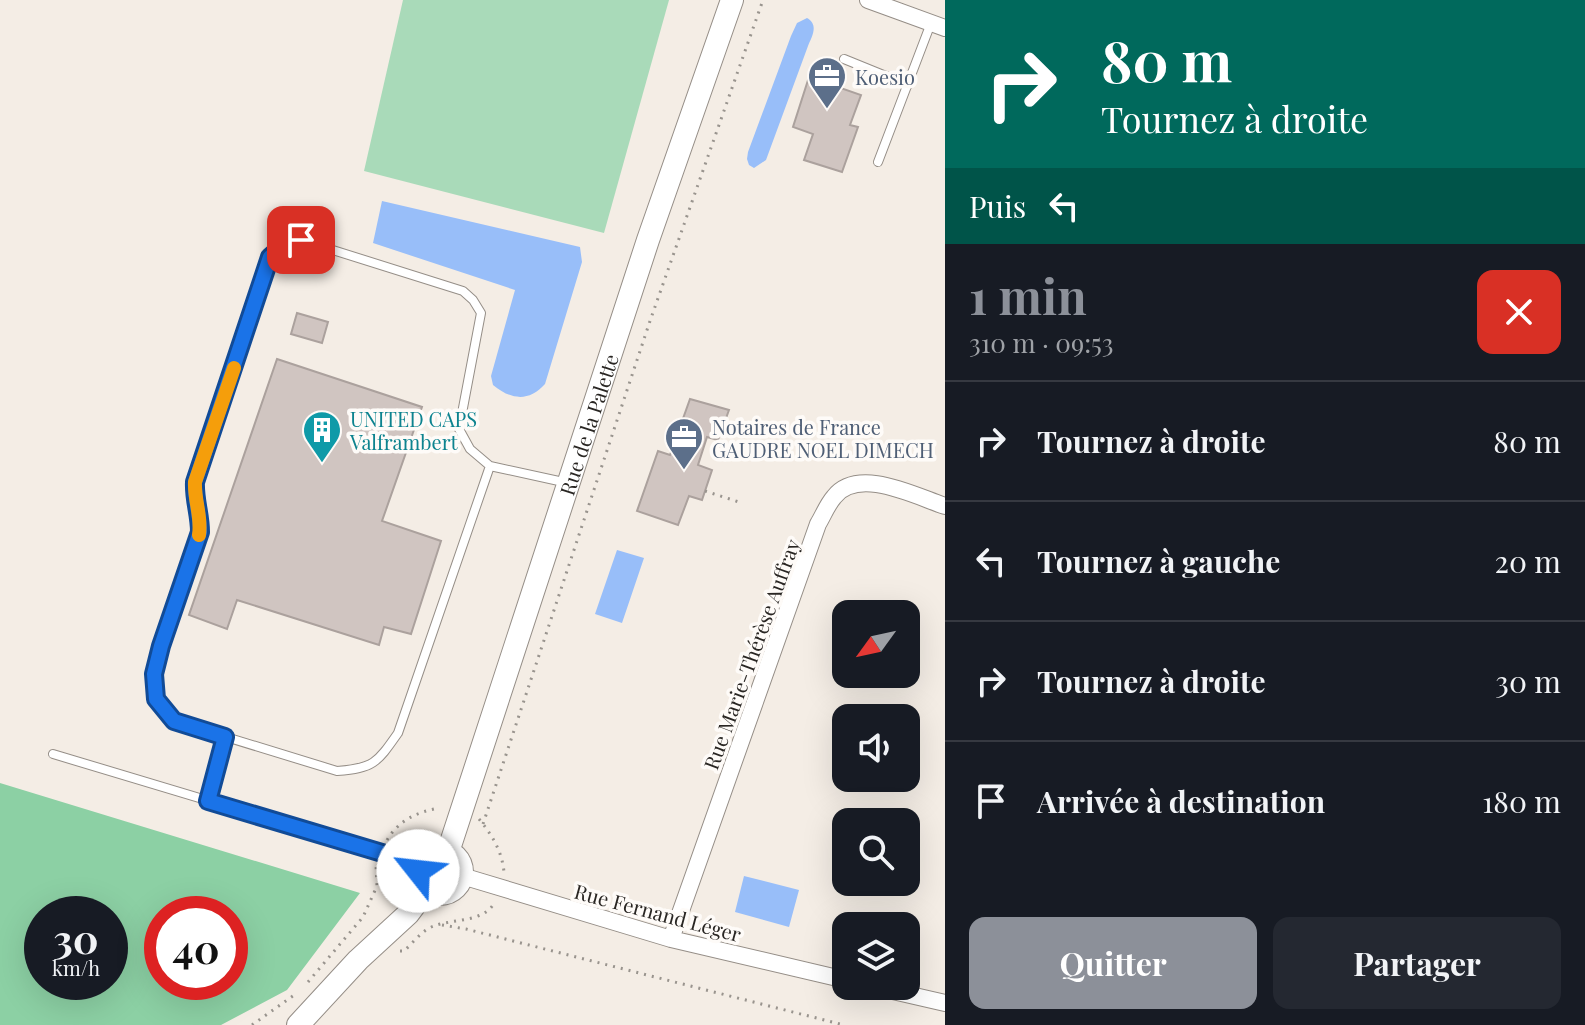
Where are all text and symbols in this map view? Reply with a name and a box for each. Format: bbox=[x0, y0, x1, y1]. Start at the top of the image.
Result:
text: 80 m bbox=[1101, 22, 1232, 97]
icon: right bbox=[969, 32, 1073, 136]
office icon: Koesio bbox=[806, 55, 848, 110]
place label: Koesio bbox=[855, 63, 915, 90]
text: Tournez à droite bbox=[1101, 94, 1368, 142]
icon: left bbox=[1042, 184, 1086, 228]
text: Puis bbox=[969, 186, 1026, 226]
pin bbox=[267, 206, 335, 274]
icon: arrive bbox=[279, 218, 323, 262]
text: 1 min bbox=[969, 263, 1087, 327]
button: close bbox=[1477, 270, 1561, 354]
text: 310 m · 09:53 bbox=[969, 325, 1114, 360]
street label: Rue de la Palette bbox=[552, 350, 623, 498]
place label: UNITED CAPS Valframbert bbox=[349, 405, 477, 455]
building icon: UNITED CAPS Valframbert bbox=[301, 409, 343, 464]
place label: Notaires de France GAUDRE NOEL DIMECH bbox=[712, 413, 934, 463]
office icon: Notaires de France GAUDRE NOEL DIMECH bbox=[663, 416, 705, 471]
icon: right bbox=[969, 419, 1013, 463]
text: Tournez à droite bbox=[1037, 421, 1266, 461]
text: 80 m bbox=[1493, 421, 1561, 461]
street label: Rue Marie-Thérèse Auffray bbox=[697, 535, 805, 773]
icon: left bbox=[969, 539, 1013, 583]
text: Tournez à gauche bbox=[1037, 541, 1280, 581]
text: 20 m bbox=[1495, 541, 1561, 581]
north arrow bbox=[832, 600, 920, 688]
map controls bbox=[832, 600, 920, 1000]
icon: right bbox=[969, 659, 1013, 703]
text: Tournez à droite bbox=[1037, 661, 1266, 701]
text: 30 m bbox=[1495, 661, 1561, 701]
button: sound bbox=[832, 704, 920, 792]
icon: arrive bbox=[969, 779, 1013, 823]
text: Arrivée à destination bbox=[1037, 781, 1325, 821]
text: 180 m bbox=[1482, 781, 1561, 821]
button: search bbox=[832, 808, 920, 896]
position arrow bbox=[376, 829, 460, 913]
street label: Rue Fernand Léger bbox=[572, 877, 744, 947]
speed limit sign: 40 bbox=[144, 896, 248, 1000]
text: 30 bbox=[53, 911, 99, 964]
button: layers bbox=[832, 912, 920, 1000]
button: Quitter bbox=[969, 917, 1257, 1009]
button: Partager bbox=[1273, 917, 1561, 1009]
text: km/h bbox=[52, 954, 100, 981]

